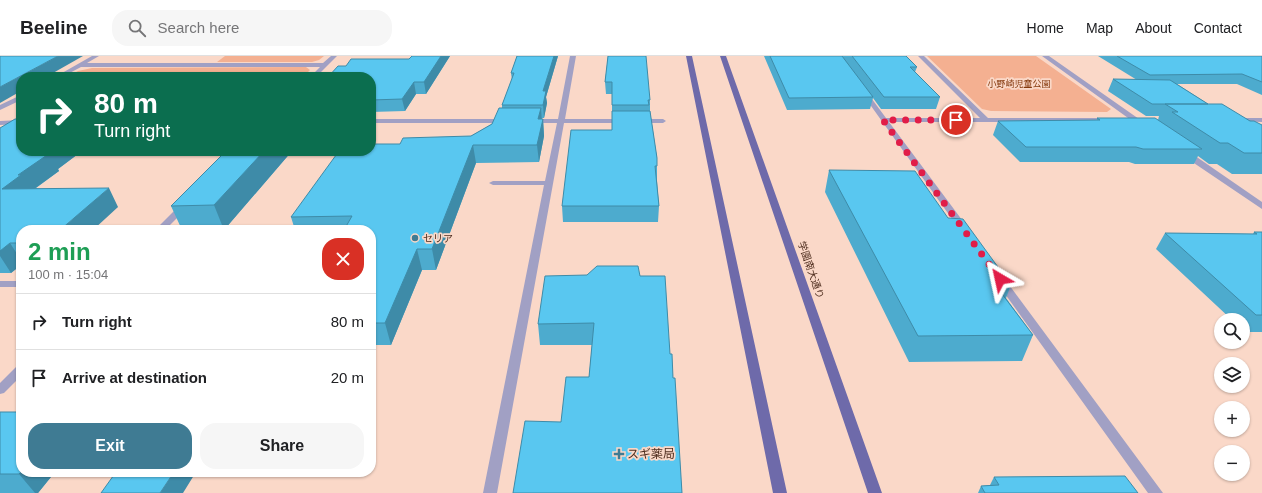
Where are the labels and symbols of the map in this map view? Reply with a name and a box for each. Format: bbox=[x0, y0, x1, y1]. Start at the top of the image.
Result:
park label: 小野崎児童公園 bbox=[987, 79, 1051, 89]
pin bbox=[939, 103, 973, 137]
marker: セリア bbox=[410, 233, 420, 243]
place label: セリア bbox=[423, 233, 453, 244]
street label: 学園南大通り bbox=[796, 240, 826, 300]
position arrow bbox=[979, 258, 1021, 300]
place label: スギ薬局 bbox=[627, 447, 675, 461]
marker: スギ薬局 bbox=[614, 449, 624, 459]

